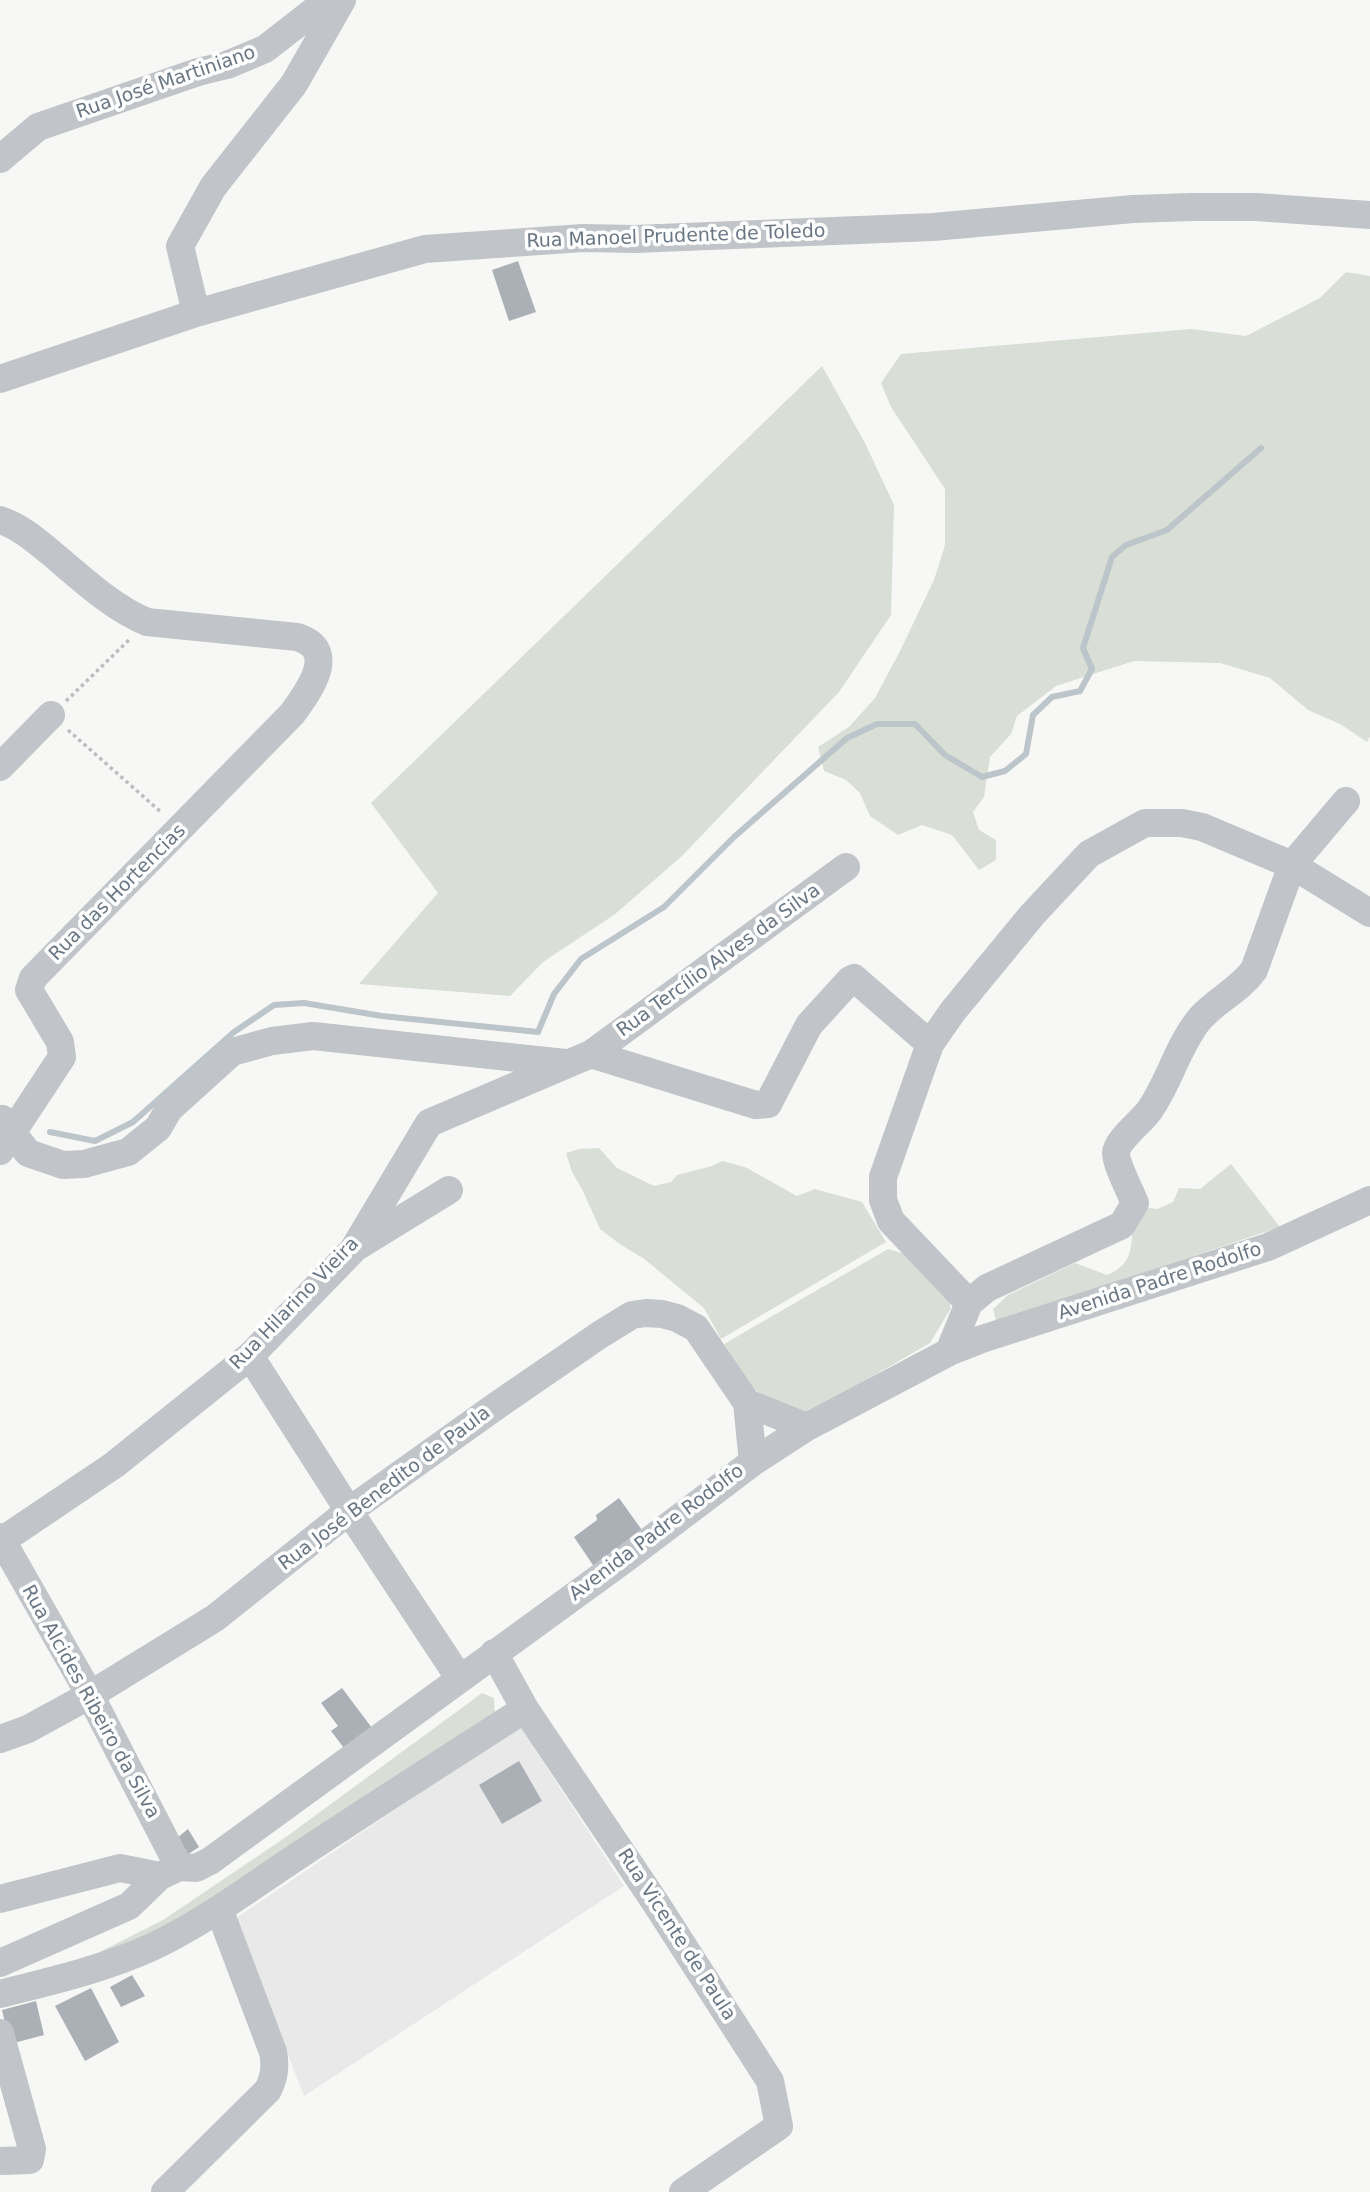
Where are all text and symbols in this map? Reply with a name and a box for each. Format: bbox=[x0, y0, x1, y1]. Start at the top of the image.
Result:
street label: Rua José Martiniano bbox=[73, 42, 259, 124]
street label: Rua Manoel Prudente de Toledo bbox=[526, 220, 826, 254]
street label: Rua das Hortencias bbox=[45, 820, 191, 966]
street label: Rua Tercílio Alves da Silva bbox=[613, 880, 825, 1042]
street label: Rua Hilarino Vieira bbox=[226, 1233, 364, 1375]
street label: Avenida Padre Rodolfo bbox=[1055, 1238, 1265, 1326]
street label: Rua José Benedito de Paula bbox=[275, 1402, 495, 1576]
street label: Avenida Padre Rodolfo bbox=[565, 1460, 749, 1606]
street label: Rua Alcides Ribeiro da Silva bbox=[16, 1581, 164, 1823]
street label: Rua Vicente de Paula bbox=[612, 1845, 740, 2025]

